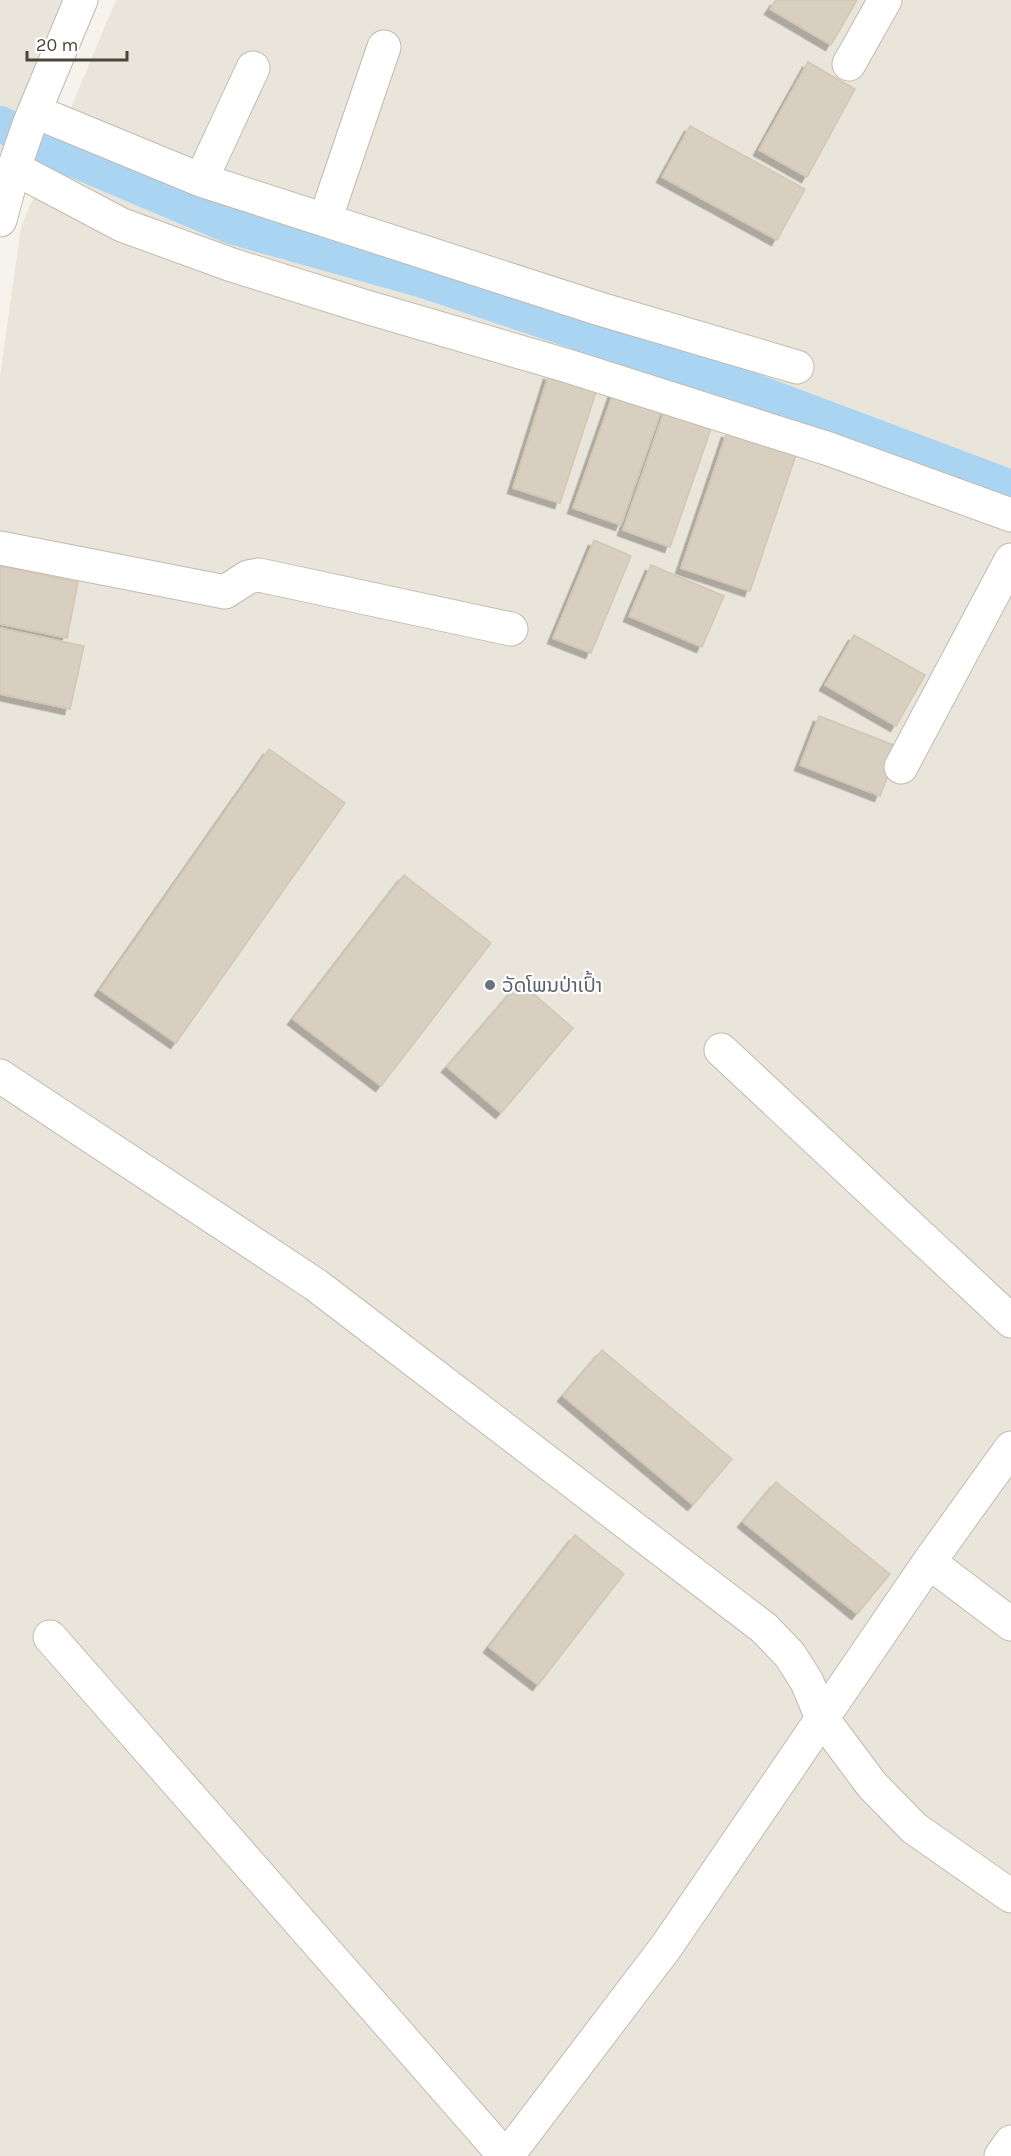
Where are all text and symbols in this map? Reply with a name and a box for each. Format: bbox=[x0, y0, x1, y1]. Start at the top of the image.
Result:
scale bar bbox=[27, 24, 128, 62]
text: 20 m bbox=[36, 34, 78, 56]
place label: ວັດໂພນປ່າເປົ້າ bbox=[502, 970, 602, 997]
marker: ວັດໂພນປ່າເປົ້າ bbox=[483, 978, 497, 992]

